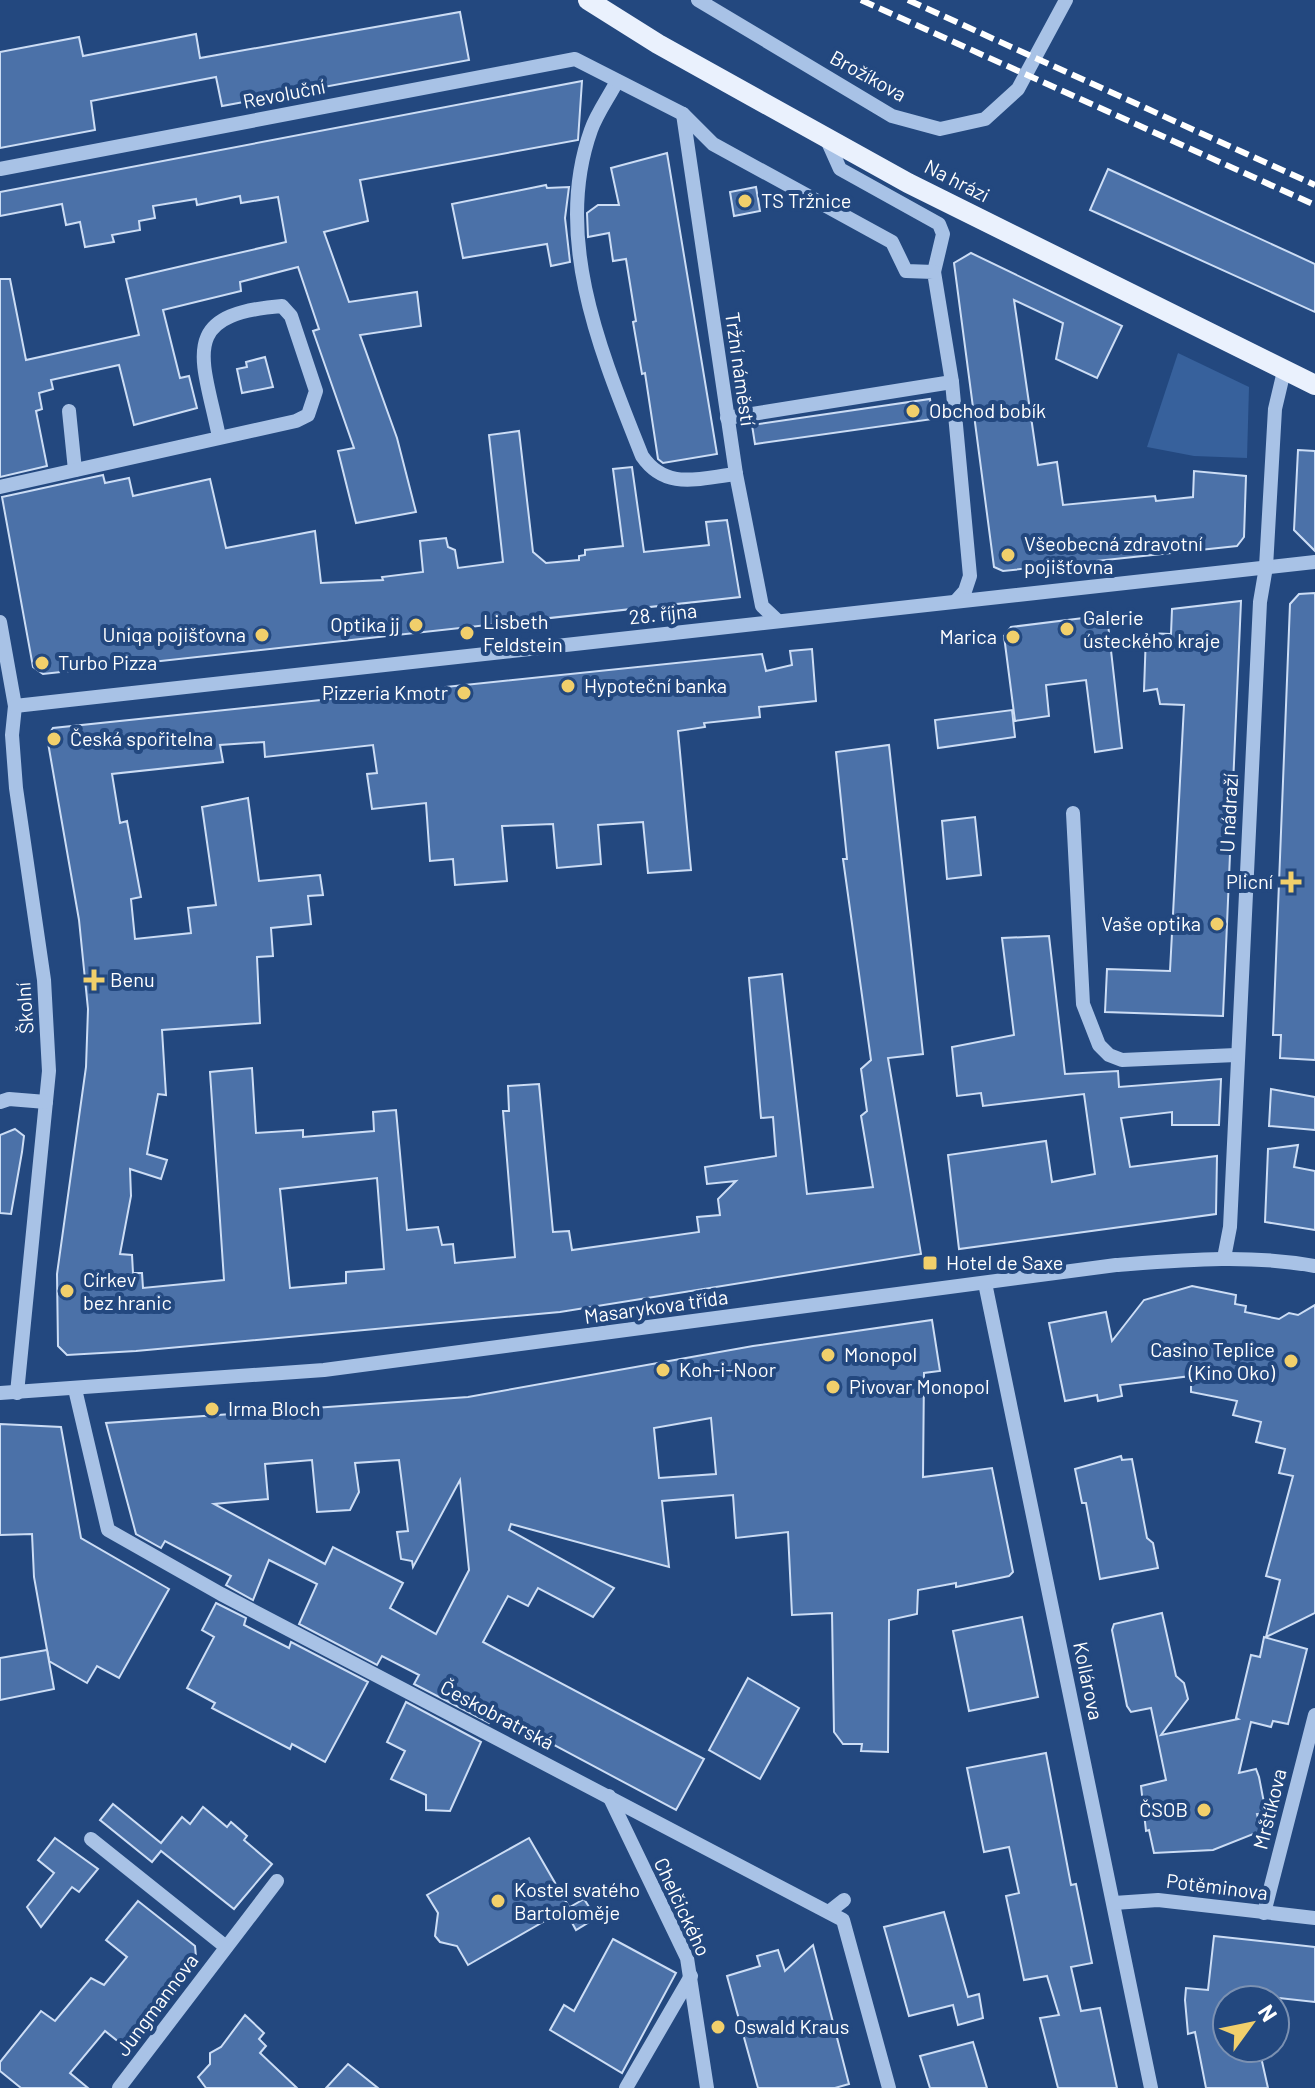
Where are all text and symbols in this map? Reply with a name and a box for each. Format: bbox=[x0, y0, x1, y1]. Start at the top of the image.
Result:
street label: Brožíkova bbox=[826, 44, 911, 106]
street label: Revoluční bbox=[241, 73, 327, 113]
street label: Na hrázi bbox=[921, 154, 994, 207]
place label: TS Tržnice bbox=[761, 188, 851, 212]
marker: TS Tržnice bbox=[736, 192, 754, 210]
street label: Tržní náměstí bbox=[721, 310, 761, 427]
place label: Obchod bobík bbox=[929, 398, 1046, 422]
marker: Obchod bobík bbox=[904, 402, 922, 420]
place label: Všeobecná zdravotní pojišťovna bbox=[1024, 531, 1203, 578]
marker: Všeobecná zdravotní pojišťovna bbox=[999, 546, 1017, 564]
street label: 28. října bbox=[628, 598, 698, 629]
place label: Galerie ústeckého kraje bbox=[1083, 605, 1220, 652]
place label: Lisbeth Feldstein bbox=[483, 609, 563, 656]
place label: Optika jj bbox=[330, 612, 400, 636]
marker: Optika jj bbox=[407, 616, 425, 634]
marker: Galerie ústeckého kraje bbox=[1058, 620, 1076, 638]
place label: Uniqa pojišťovna bbox=[102, 622, 246, 646]
marker: Lisbeth Feldstein bbox=[458, 624, 476, 642]
place label: Marica bbox=[939, 624, 997, 648]
marker: Uniqa pojišťovna bbox=[253, 626, 271, 644]
marker: Marica bbox=[1004, 628, 1022, 646]
place label: Turbo Pizza bbox=[58, 650, 157, 674]
marker: Turbo Pizza bbox=[33, 654, 51, 672]
place label: Hypoteční banka bbox=[584, 673, 727, 697]
marker: Hypoteční banka bbox=[559, 677, 577, 695]
place label: Pizzeria Kmotr bbox=[322, 680, 448, 704]
marker: Pizzeria Kmotr bbox=[455, 684, 473, 702]
place label: Česká spořitelna bbox=[70, 726, 213, 750]
marker: Česká spořitelna bbox=[45, 730, 63, 748]
street label: U nádraží bbox=[1214, 773, 1242, 853]
place label: Plicní bbox=[1226, 869, 1273, 893]
marker: Plicní bbox=[1280, 871, 1302, 893]
place label: Vaše optika bbox=[1101, 911, 1201, 935]
marker: Vaše optika bbox=[1208, 915, 1226, 933]
place label: Benu bbox=[110, 967, 155, 991]
marker: Benu bbox=[85, 971, 103, 989]
street label: Školní bbox=[10, 981, 38, 1035]
place label: Hotel de Saxe bbox=[946, 1250, 1063, 1274]
marker: Hotel de Saxe bbox=[921, 1254, 939, 1272]
place label: Církev bez hranic bbox=[83, 1267, 172, 1314]
marker: Církev bez hranic bbox=[58, 1282, 76, 1300]
street label: Masarykova třída bbox=[582, 1284, 729, 1328]
place label: Casino Teplice (Kino Oko) bbox=[1150, 1337, 1276, 1384]
place label: Monopol bbox=[844, 1342, 917, 1366]
marker: Monopol bbox=[819, 1346, 837, 1364]
marker: Casino Teplice (Kino Oko) bbox=[1282, 1352, 1300, 1370]
place label: Koh-i-Noor bbox=[679, 1357, 776, 1381]
marker: Koh-i-Noor bbox=[654, 1361, 672, 1379]
place label: Pivovar Monopol bbox=[849, 1374, 990, 1398]
marker: Pivovar Monopol bbox=[824, 1378, 842, 1396]
place label: Irma Bloch bbox=[228, 1396, 320, 1420]
marker: Irma Bloch bbox=[203, 1400, 221, 1418]
street label: Kollárova bbox=[1069, 1639, 1109, 1722]
street label: Českobratrská bbox=[437, 1674, 558, 1754]
street label: Mrštíkova bbox=[1247, 1766, 1291, 1852]
place label: ČSOB bbox=[1139, 1797, 1188, 1821]
marker: ČSOB bbox=[1195, 1801, 1213, 1819]
street label: Chelčického bbox=[650, 1854, 716, 1960]
street label: Potěminova bbox=[1165, 1868, 1269, 1904]
place label: Kostel svatého Bartoloměje bbox=[514, 1877, 640, 1924]
marker: Kostel svatého Bartoloměje bbox=[489, 1892, 507, 1910]
street label: Jungmannova bbox=[110, 1948, 202, 2060]
north arrow bbox=[1211, 1984, 1291, 2064]
text: N bbox=[1254, 1999, 1284, 2026]
place label: Oswald Kraus bbox=[734, 2014, 849, 2038]
marker: Oswald Kraus bbox=[709, 2018, 727, 2036]

